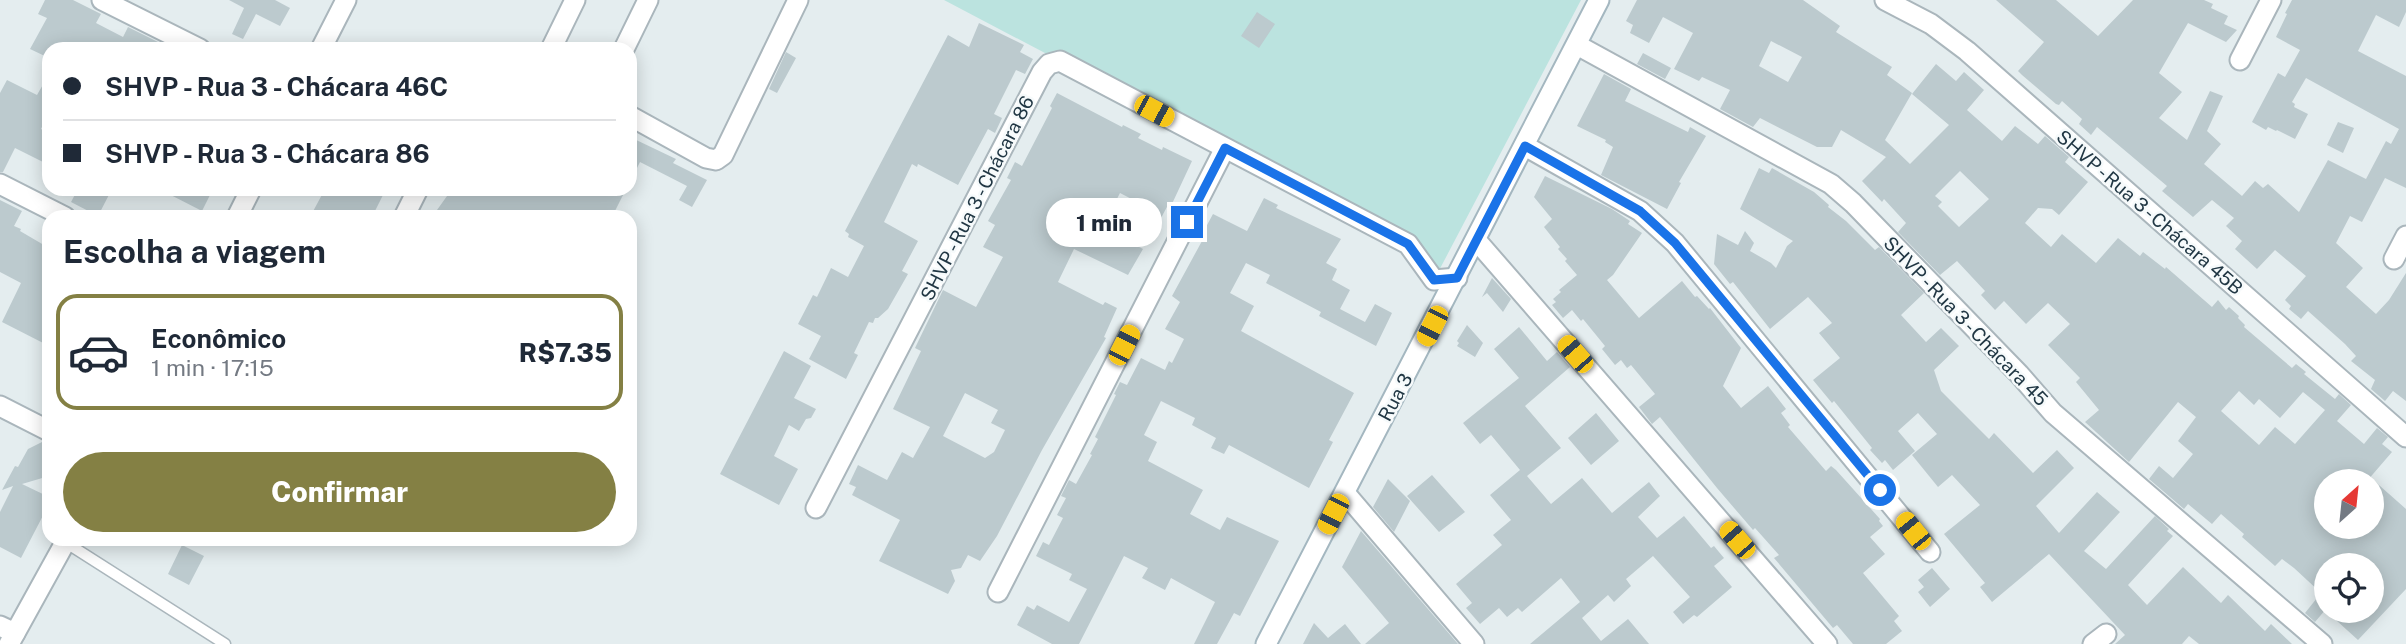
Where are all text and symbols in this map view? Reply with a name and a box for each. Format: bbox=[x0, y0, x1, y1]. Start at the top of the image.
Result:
text: SHVP - Rua 3 - Chácara 46C bbox=[105, 71, 448, 102]
street label: SHVP - Rua 3 - Chácara 86 bbox=[916, 92, 1038, 304]
car bbox=[1131, 92, 1178, 130]
street label: SHVP - Rua 3 - Chácara 45B bbox=[2052, 125, 2248, 299]
text: SHVP - Rua 3 - Chácara 86 bbox=[105, 138, 430, 169]
callout: 1 min bbox=[1047, 198, 1162, 246]
route end bbox=[1171, 206, 1203, 238]
text: 1 min bbox=[1076, 209, 1132, 236]
street label: SHVP - Rua 3 - Chácara 45 bbox=[1879, 232, 2053, 410]
text: Escolha a viagem bbox=[63, 233, 326, 270]
car bbox=[1414, 303, 1451, 349]
icon: car bbox=[67, 321, 130, 384]
car bbox=[1106, 322, 1143, 368]
text: Econômico bbox=[151, 323, 286, 354]
car bbox=[1554, 331, 1597, 377]
text: R$7.35 bbox=[519, 337, 612, 368]
text: 1 min · 17:15 bbox=[151, 354, 274, 381]
street label: Rua 3 bbox=[1373, 369, 1417, 425]
button: Confirmar bbox=[63, 452, 616, 532]
north arrow bbox=[2314, 469, 2384, 539]
map controls bbox=[2314, 469, 2384, 623]
route start bbox=[1864, 474, 1896, 506]
car bbox=[1315, 491, 1352, 537]
car bbox=[1892, 508, 1935, 554]
car bbox=[1716, 517, 1759, 563]
button: locate bbox=[2314, 553, 2384, 623]

